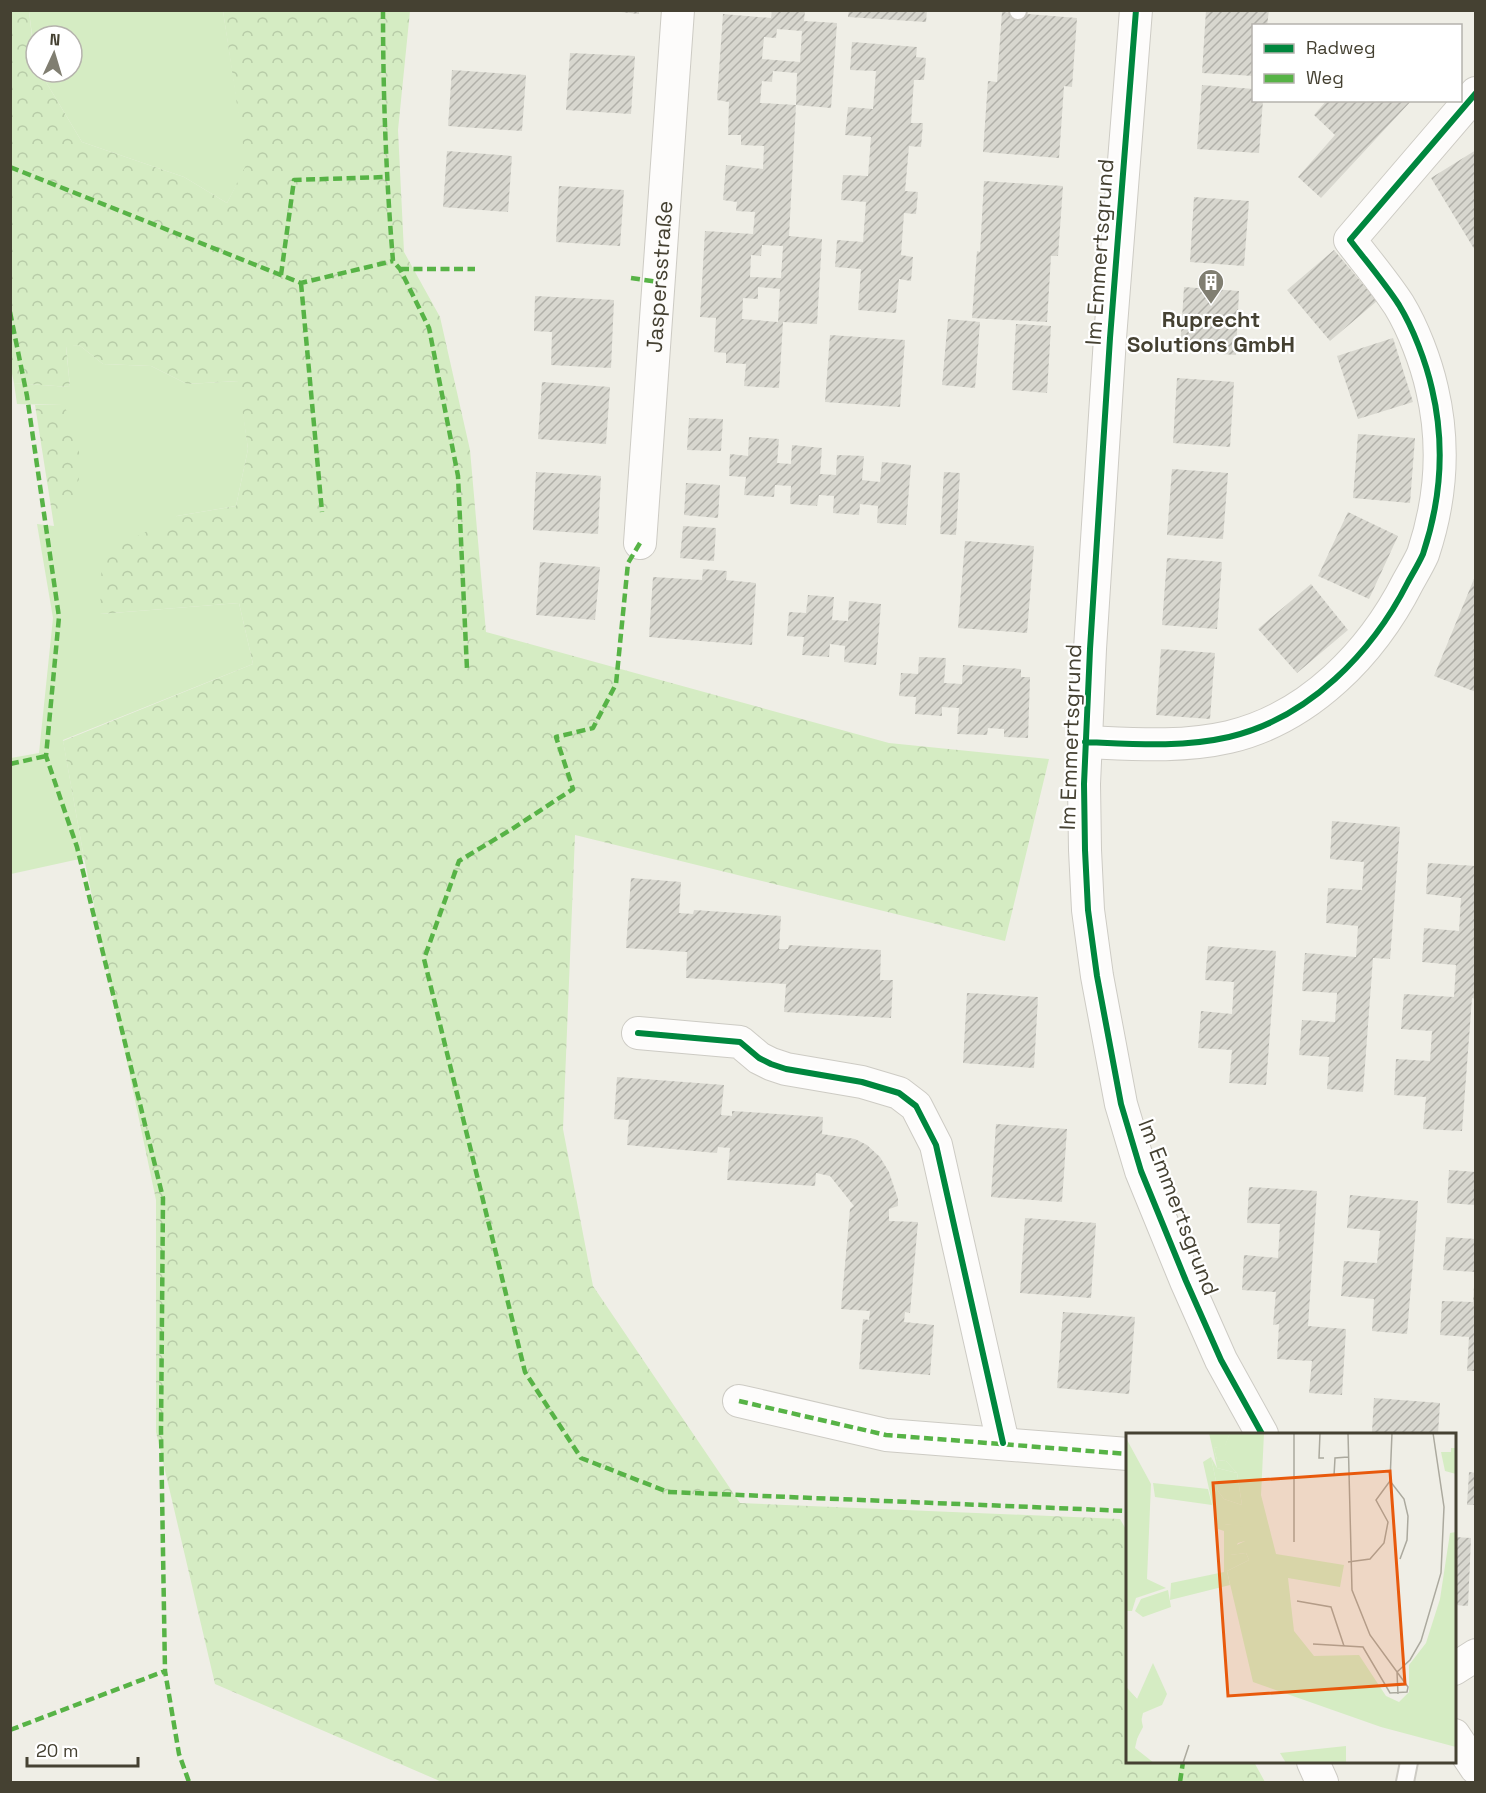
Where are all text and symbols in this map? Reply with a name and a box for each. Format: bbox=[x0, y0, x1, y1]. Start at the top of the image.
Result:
north arrow bbox=[24, 24, 84, 84]
legend bbox=[1252, 24, 1462, 102]
text: N bbox=[49, 29, 61, 50]
text: Radweg bbox=[1306, 36, 1376, 59]
text: Weg bbox=[1306, 66, 1344, 89]
street label: Im Emmertsgrund bbox=[1079, 158, 1119, 346]
street label: Jaspersstraße bbox=[640, 200, 678, 354]
building icon: Ruprecht Solutions GmbH bbox=[1196, 267, 1226, 305]
place label: Ruprecht Solutions GmbH bbox=[1127, 305, 1295, 358]
street label: Im Emmertsgrund bbox=[1053, 643, 1087, 831]
street label: Im Emmertsgrund bbox=[1132, 1115, 1226, 1299]
inset map bbox=[1126, 1433, 1456, 1763]
scale bar bbox=[27, 1730, 138, 1768]
text: 20 m bbox=[36, 1739, 79, 1762]

